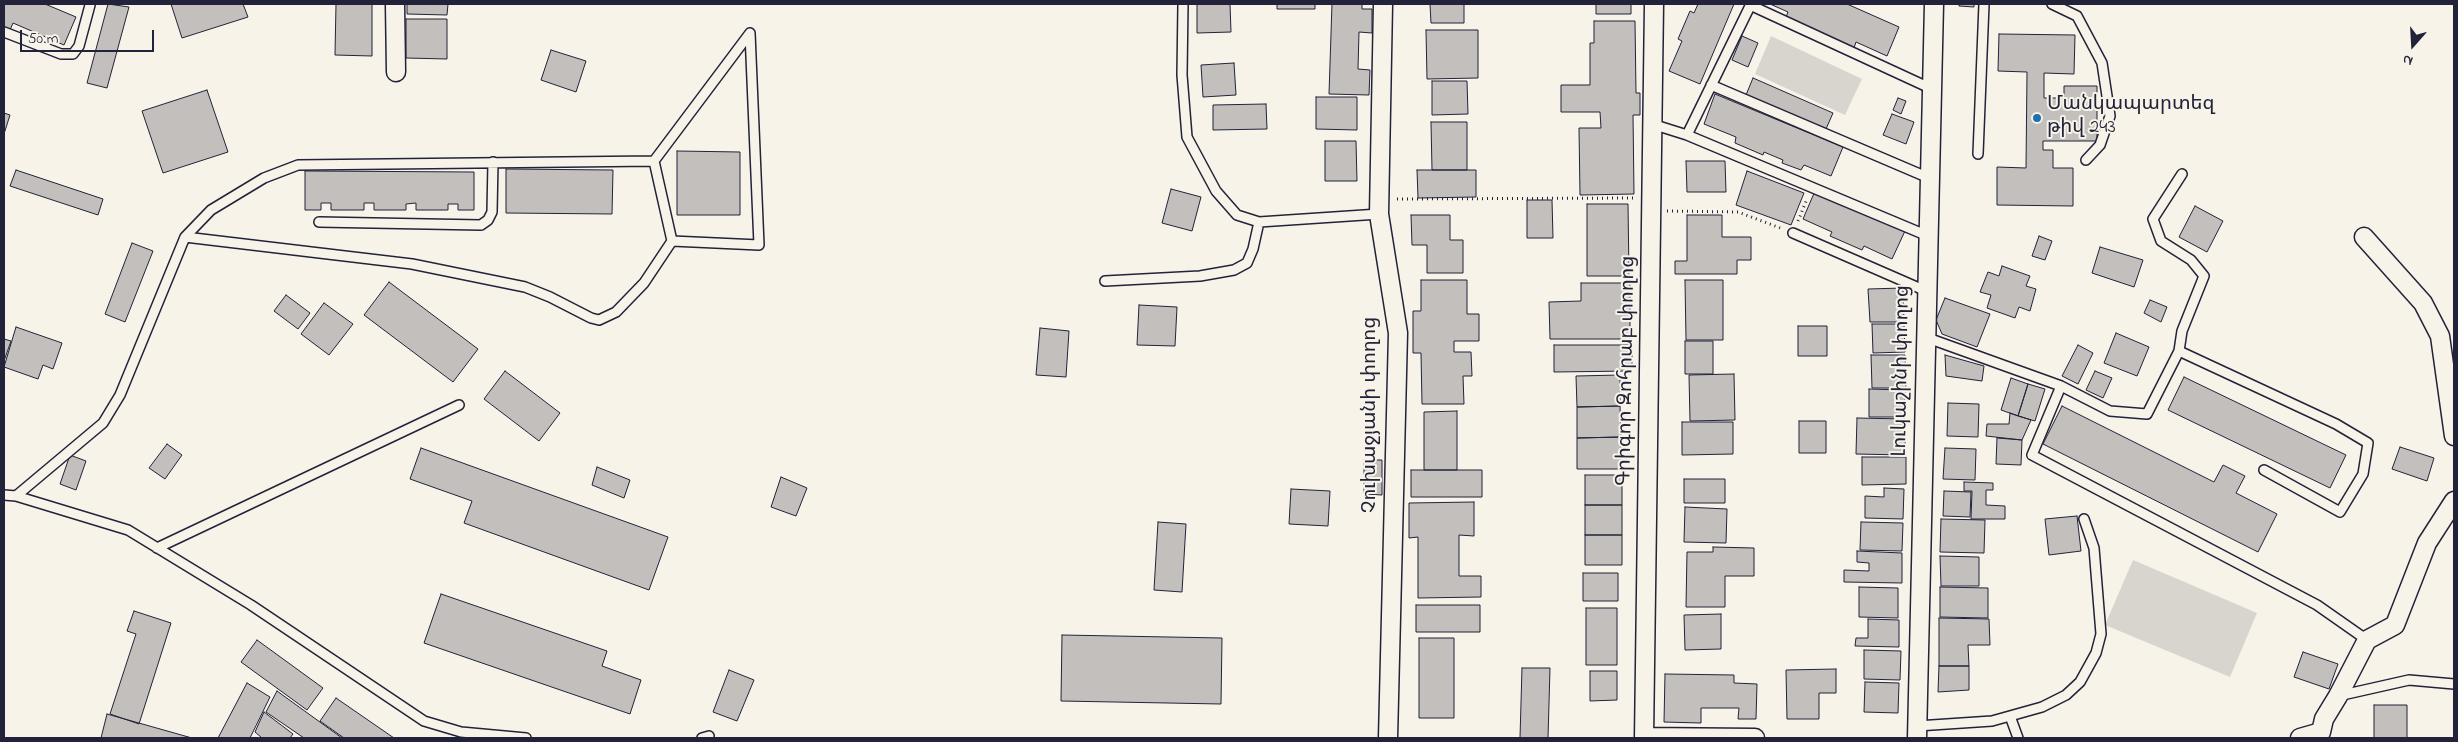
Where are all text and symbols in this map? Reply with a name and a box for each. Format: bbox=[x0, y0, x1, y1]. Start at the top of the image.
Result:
scale bar bbox=[22, 20, 156, 52]
north arrow bbox=[2388, 20, 2438, 70]
text: 50 m bbox=[28, 28, 58, 50]
text: N bbox=[2400, 48, 2416, 71]
place label: Մանկապարտեզ թիվ 243 bbox=[2047, 94, 2214, 141]
marker: Մանկապարտեզ թիվ 243 bbox=[2031, 112, 2043, 124]
street label: Գրիգոր Զոհրաբ փողոց bbox=[1614, 256, 1642, 486]
street label: Լուկաշինի փողոց bbox=[1890, 285, 1916, 457]
street label: Չուխաջյանի փողոց bbox=[1360, 317, 1384, 513]

